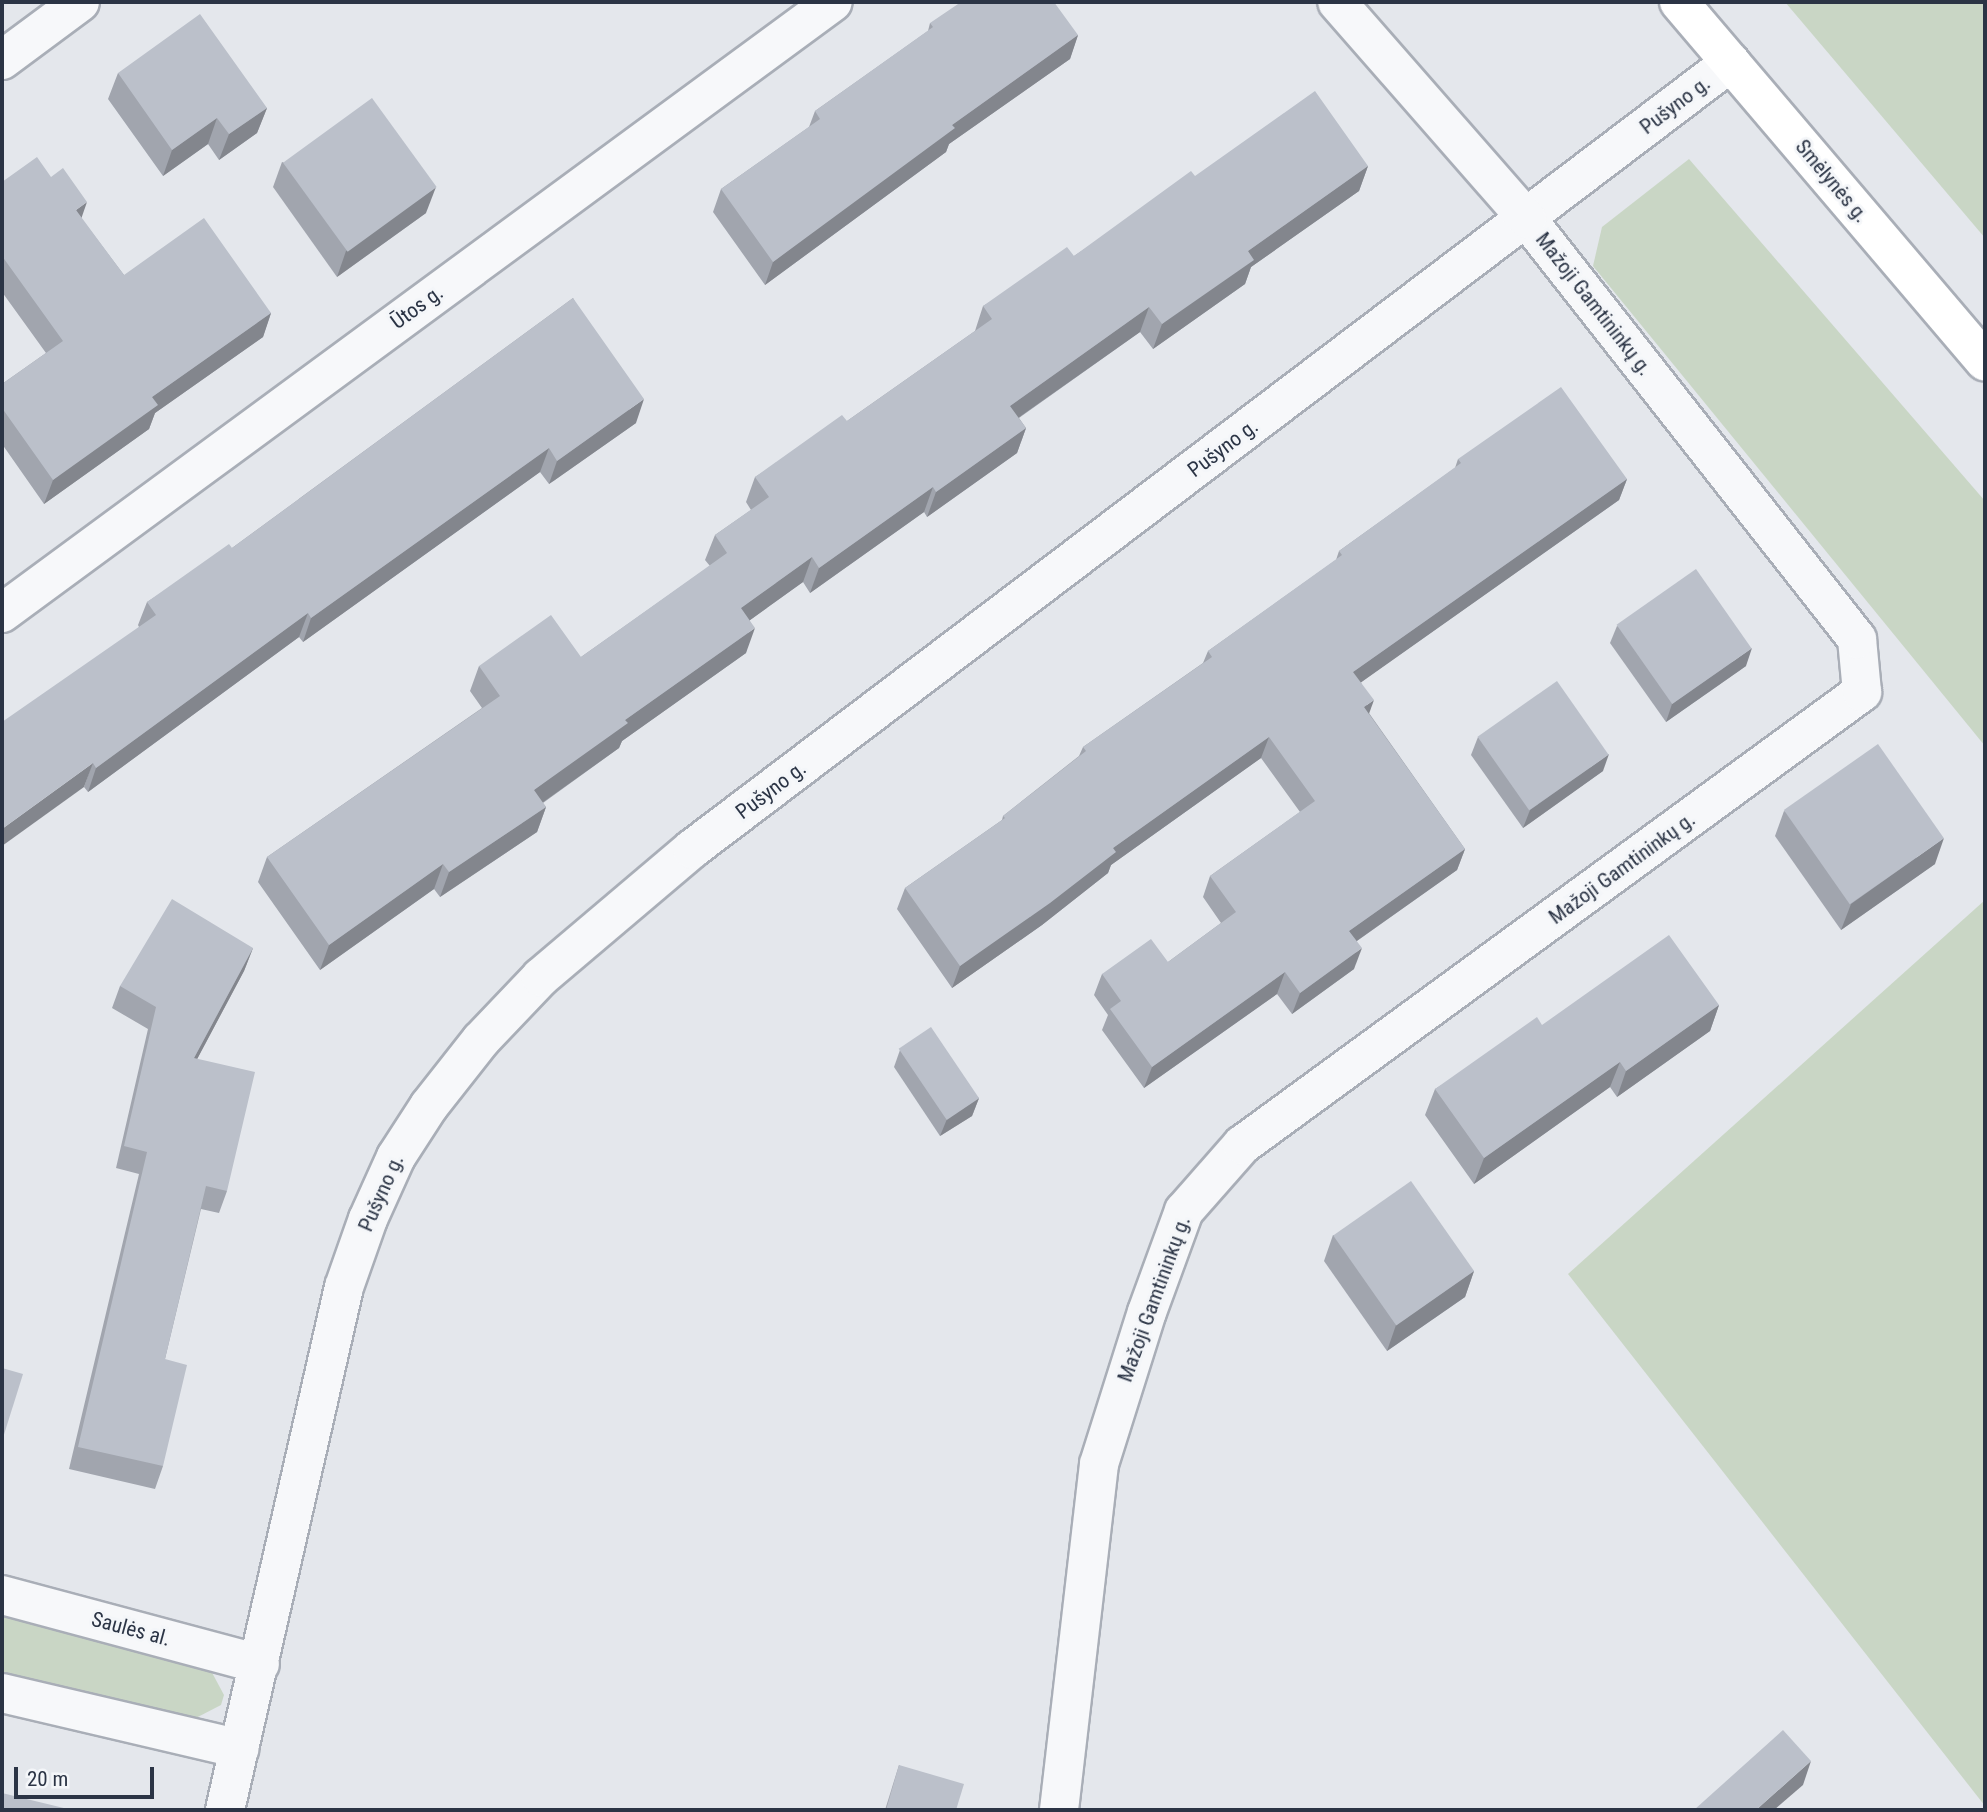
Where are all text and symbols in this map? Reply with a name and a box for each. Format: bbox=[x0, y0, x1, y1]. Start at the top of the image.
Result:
street label: Pušyno g. bbox=[1635, 70, 1715, 140]
street label: Smėlynės g. bbox=[1790, 134, 1874, 228]
street label: Mažoji Gamtininkų g. bbox=[1530, 227, 1658, 381]
street label: Ūtos g. bbox=[386, 280, 448, 334]
street label: Pušyno g. bbox=[1183, 413, 1263, 483]
street label: Pušyno g. bbox=[731, 755, 811, 825]
street label: Mažoji Gamtininkų g. bbox=[1544, 806, 1700, 930]
street label: Pušyno g. bbox=[353, 1151, 409, 1235]
street label: Mažoji Gamtininkų g. bbox=[1112, 1213, 1196, 1385]
street label: Saulės al. bbox=[89, 1606, 173, 1652]
scale bar bbox=[18, 1752, 158, 1796]
text: 20 m bbox=[27, 1767, 68, 1791]

